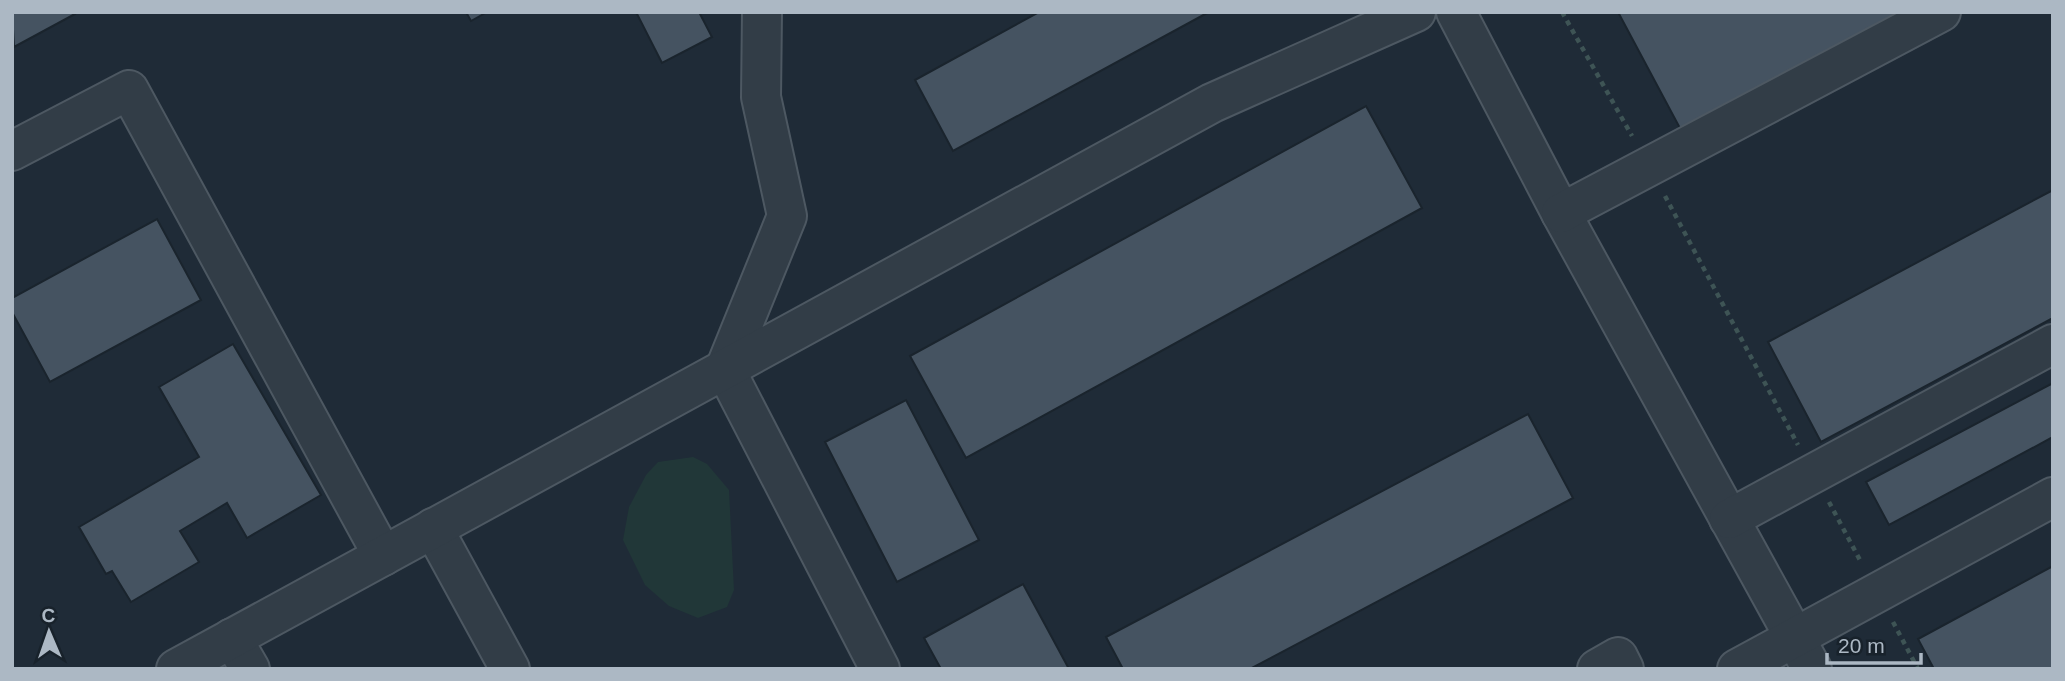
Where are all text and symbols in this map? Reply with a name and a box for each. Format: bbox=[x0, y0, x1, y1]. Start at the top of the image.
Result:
north arrow bbox=[14, 597, 84, 667]
text: С bbox=[41, 605, 56, 626]
scale bar bbox=[1827, 622, 1922, 666]
text: 20 m bbox=[1838, 634, 1885, 657]

